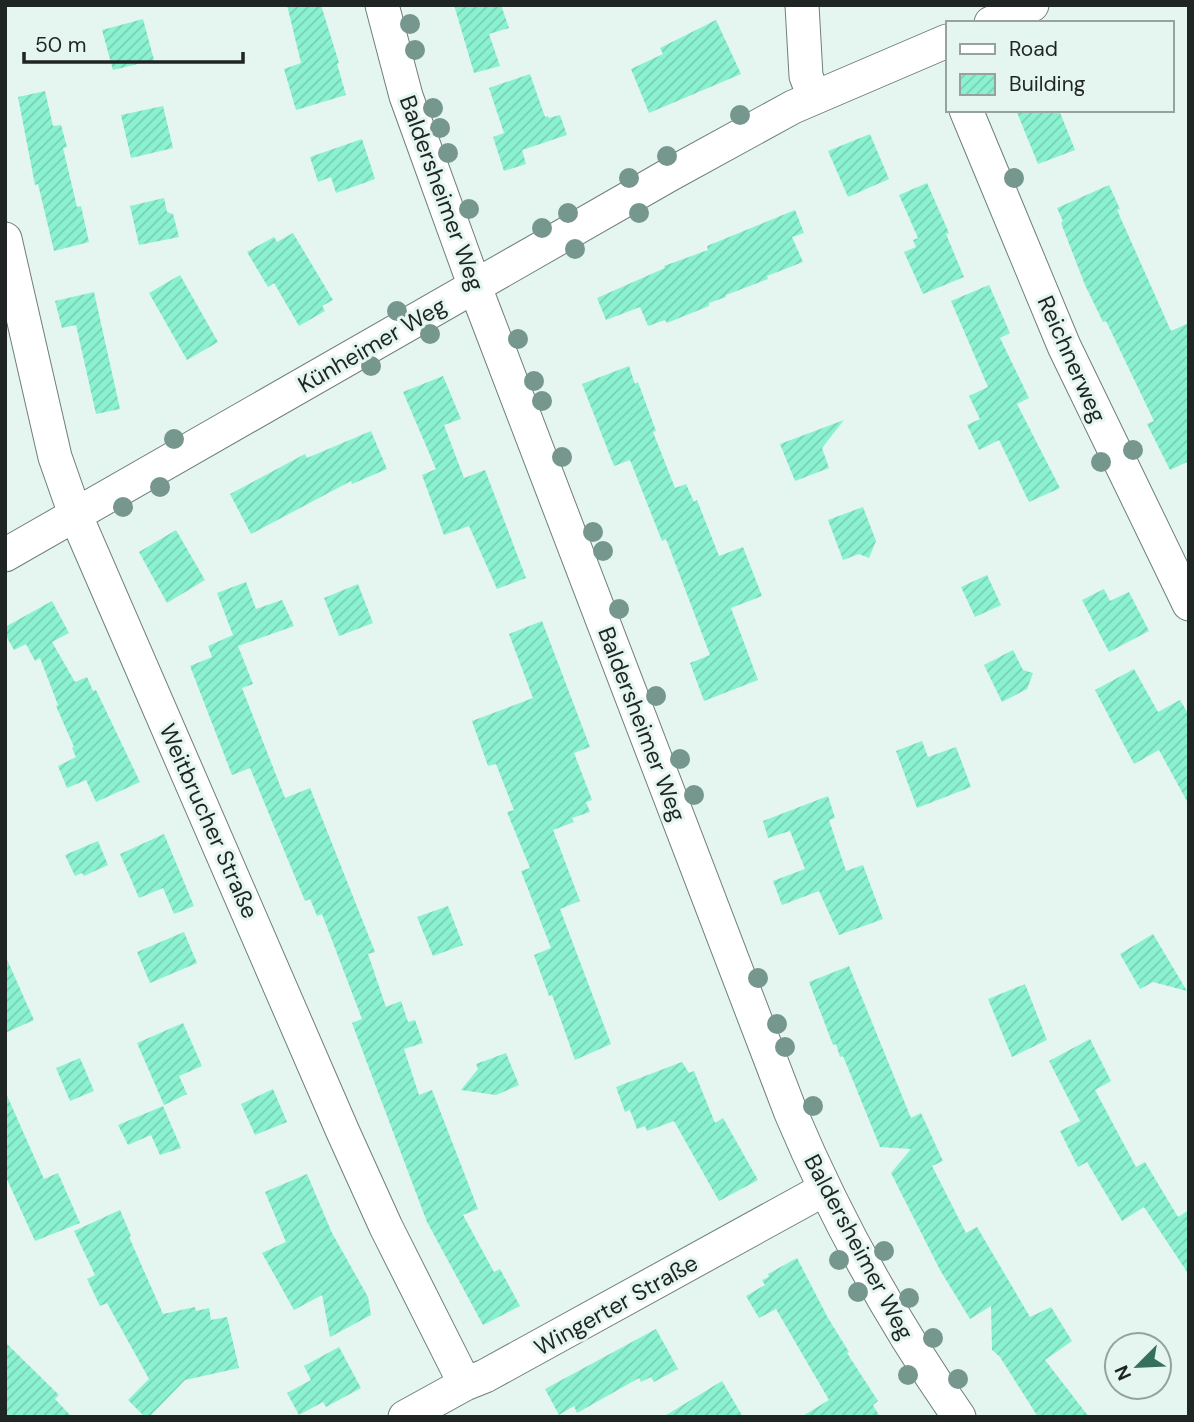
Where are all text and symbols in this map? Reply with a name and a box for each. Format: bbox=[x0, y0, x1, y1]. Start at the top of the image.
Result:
scale bar bbox=[24, 21, 243, 65]
legend bbox=[946, 21, 1173, 112]
text: 50 m bbox=[35, 31, 86, 59]
text: Road bbox=[1009, 35, 1058, 63]
text: Building bbox=[1009, 70, 1086, 98]
street label: Baldersheimer Weg bbox=[393, 91, 491, 295]
street label: Künheimer Weg bbox=[292, 290, 452, 400]
street label: Reichnerweg bbox=[1031, 291, 1113, 427]
street label: Baldersheimer Weg bbox=[591, 622, 693, 826]
street label: Weitbrucher Straße bbox=[153, 719, 265, 923]
street label: Baldersheimer Weg bbox=[797, 1149, 921, 1345]
street label: Wingerter Straße bbox=[529, 1248, 703, 1362]
north arrow bbox=[1103, 1331, 1173, 1401]
text: N bbox=[1109, 1361, 1137, 1384]

